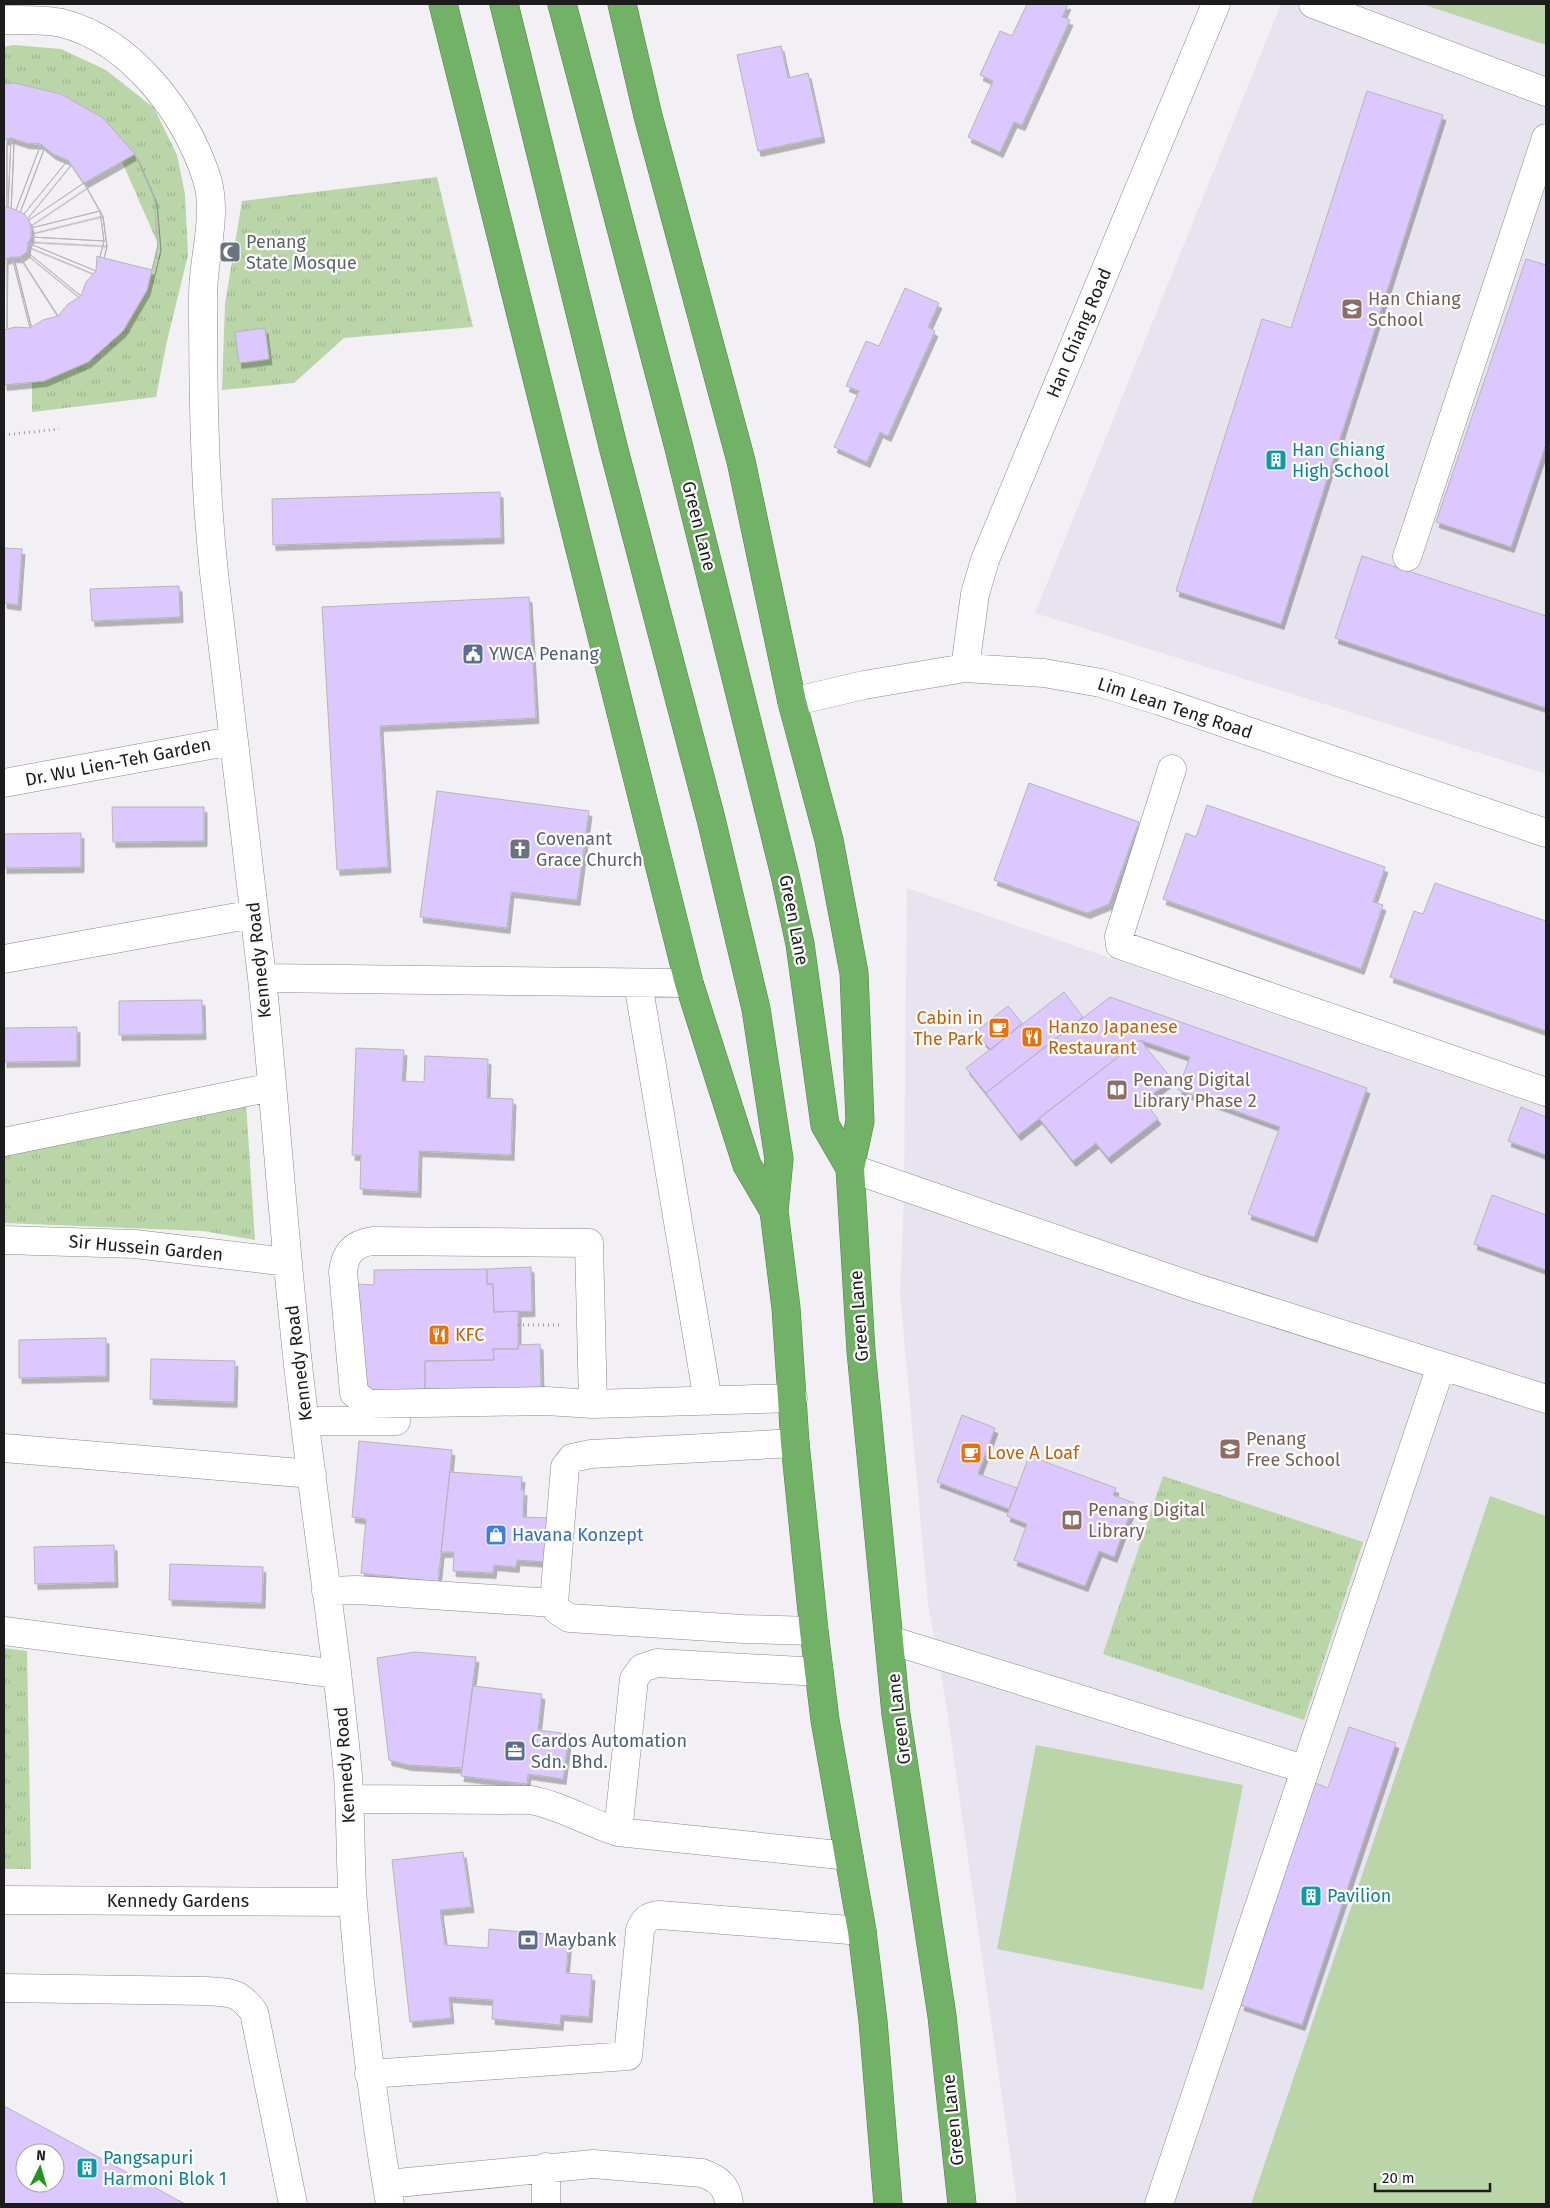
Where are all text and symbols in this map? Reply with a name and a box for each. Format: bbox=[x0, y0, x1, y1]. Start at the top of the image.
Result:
place label: Penang State Mosque bbox=[246, 231, 357, 274]
mosque icon: Penang State Mosque bbox=[218, 240, 242, 264]
street label: Han Chiang Road bbox=[1042, 265, 1116, 401]
place label: Han Chiang School bbox=[1368, 288, 1461, 331]
school or university icon: Han Chiang School bbox=[1340, 297, 1364, 321]
place label: Han Chiang High School bbox=[1292, 439, 1389, 482]
building icon: Han Chiang High School bbox=[1264, 448, 1288, 472]
street label: Green Lane bbox=[677, 479, 721, 573]
public building icon: YWCA Penang bbox=[461, 642, 485, 666]
place label: YWCA Penang bbox=[489, 643, 600, 665]
street label: Lim Lean Teng Road bbox=[1095, 673, 1255, 743]
street label: Dr. Wu Lien-Teh Garden bbox=[23, 733, 213, 791]
place label: Covenant Grace Church bbox=[536, 828, 643, 871]
church icon: Covenant Grace Church bbox=[508, 837, 532, 861]
street label: Green Lane bbox=[774, 873, 814, 967]
street label: Kennedy Road bbox=[242, 901, 276, 1019]
place label: Cabin in The Park bbox=[913, 1007, 984, 1050]
cafe icon: Cabin in The Park bbox=[987, 1016, 1011, 1040]
place label: Hanzo Japanese Restaurant bbox=[1048, 1016, 1178, 1059]
restaurant icon: Hanzo Japanese Restaurant bbox=[1020, 1025, 1044, 1049]
place label: Penang Digital Library Phase 2 bbox=[1133, 1069, 1257, 1112]
library icon: Penang Digital Library Phase 2 bbox=[1105, 1078, 1129, 1102]
street label: Sir Hussein Garden bbox=[68, 1230, 224, 1266]
street label: Green Lane bbox=[845, 1270, 873, 1362]
street label: Kennedy Road bbox=[281, 1304, 317, 1422]
restaurant icon: KFC bbox=[427, 1323, 451, 1347]
place label: KFC bbox=[455, 1324, 484, 1346]
place label: Penang Free School bbox=[1246, 1428, 1340, 1471]
school or university icon: Penang Free School bbox=[1218, 1437, 1242, 1461]
cafe icon: Love A Loaf bbox=[959, 1441, 983, 1465]
place label: Love A Loaf bbox=[987, 1442, 1081, 1464]
place label: Penang Digital Library bbox=[1088, 1499, 1205, 1542]
library icon: Penang Digital Library bbox=[1060, 1508, 1084, 1532]
shop icon: Havana Konzept bbox=[484, 1523, 508, 1547]
place label: Havana Konzept bbox=[512, 1524, 644, 1546]
street label: Green Lane bbox=[882, 1672, 916, 1766]
street label: Kennedy Road bbox=[330, 1706, 360, 1824]
place label: Cardos Automation Sdn. Bhd. bbox=[531, 1730, 687, 1773]
office icon: Cardos Automation Sdn. Bhd. bbox=[503, 1739, 527, 1763]
building icon: Pavilion bbox=[1299, 1884, 1323, 1908]
place label: Pavilion bbox=[1327, 1885, 1391, 1907]
street label: Kennedy Gardens bbox=[107, 1890, 249, 1912]
bank icon: Maybank bbox=[516, 1928, 540, 1952]
place label: Maybank bbox=[544, 1929, 617, 1951]
street label: Green Lane bbox=[937, 2073, 969, 2167]
north arrow bbox=[15, 2143, 65, 2193]
text: N bbox=[36, 2147, 46, 2164]
place label: Pangsapuri Harmoni Blok 1 bbox=[103, 2147, 227, 2190]
building icon: Pangsapuri Harmoni Blok 1 bbox=[75, 2156, 99, 2180]
scale bar bbox=[1375, 2160, 1490, 2192]
text: 20 m bbox=[1382, 2169, 1415, 2187]

